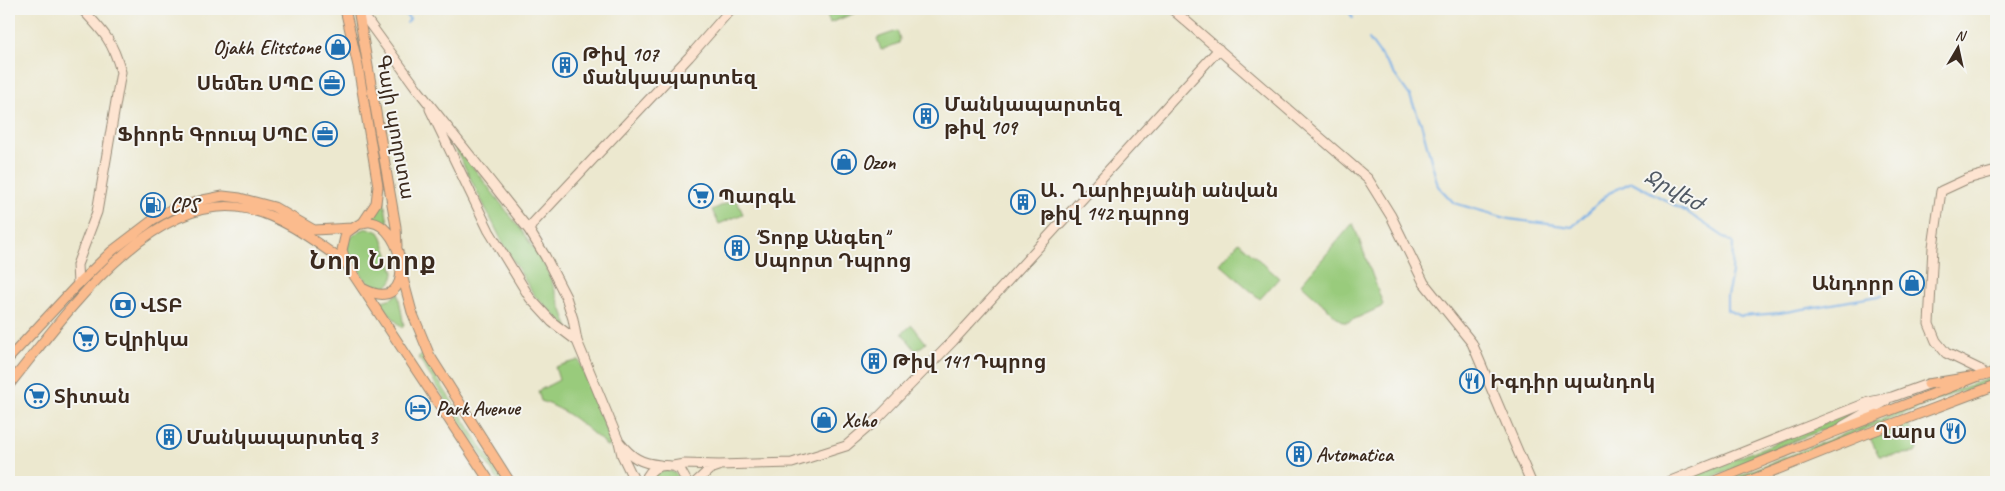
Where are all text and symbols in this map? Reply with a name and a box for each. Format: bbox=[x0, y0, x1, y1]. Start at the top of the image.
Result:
north arrow bbox=[1932, 22, 1982, 72]
text: N bbox=[1954, 27, 1968, 45]
shop icon: Ojakh Elitstone bbox=[325, 34, 351, 60]
place label: Ojakh Elitstone bbox=[213, 35, 322, 60]
place label: Թիվ 107 մանկապարտեզ bbox=[582, 42, 757, 90]
building icon: Թիվ 107 մանկապարտեզ bbox=[552, 52, 578, 78]
street label: Գայի պողոտա bbox=[370, 53, 421, 201]
office icon: Սեմեռ ՍՊԸ bbox=[319, 70, 345, 96]
place label: Սեմեռ ՍՊԸ bbox=[197, 71, 314, 96]
place label: Մանկապարտեզ թիվ 109 bbox=[944, 92, 1122, 140]
building icon: Մանկապարտեզ թիվ 109 bbox=[913, 103, 939, 129]
office icon: Ֆիորե Գրուպ ՍՊԸ bbox=[312, 121, 338, 147]
place label: Ֆիորե Գրուպ ՍՊԸ bbox=[117, 122, 308, 147]
shop icon: Ozon bbox=[831, 149, 857, 175]
place label: Ozon bbox=[862, 150, 896, 175]
water label: Ջրվեժ bbox=[1640, 163, 1711, 218]
place label: Ա․ Ղարիբյանի անվան թիվ 142 դպրոց bbox=[1040, 178, 1279, 226]
supermarket icon: Պարգև bbox=[688, 183, 714, 209]
place label: Պարգև bbox=[718, 184, 796, 209]
building icon: Ա․ Ղարիբյանի անվան թիվ 142 դպրոց bbox=[1010, 189, 1036, 215]
fuel station icon: CPS bbox=[140, 192, 166, 218]
place label: CPS bbox=[170, 193, 201, 218]
place label: "Տորք Անգեղ" Սպորտ Դպրոց bbox=[754, 225, 911, 273]
building icon: "Տորք Անգեղ" Սպորտ Դպրոց bbox=[724, 235, 750, 261]
district label: Նոր Նորք bbox=[309, 245, 437, 277]
shop icon: Անդորր bbox=[1899, 270, 1925, 296]
place label: Անդորր bbox=[1811, 271, 1894, 296]
bank icon: ՎՏԲ bbox=[110, 292, 136, 318]
place label: ՎՏԲ bbox=[140, 293, 183, 318]
supermarket icon: Եվրիկա bbox=[73, 326, 99, 352]
place label: Եվրիկա bbox=[104, 327, 189, 352]
building icon: Թիվ 141 Դպրոց bbox=[861, 348, 887, 374]
place label: Թիվ 141 Դպրոց bbox=[892, 349, 1046, 374]
restaurant icon: Իգդիր պանդոկ bbox=[1459, 368, 1485, 394]
place label: Իգդիր պանդոկ bbox=[1490, 369, 1655, 394]
supermarket icon: Տիտան bbox=[24, 383, 50, 409]
place label: Տիտան bbox=[54, 384, 130, 409]
hotel icon: Park Avenue bbox=[405, 395, 431, 421]
place label: Park Avenue bbox=[436, 396, 522, 421]
shop icon: Xcho bbox=[811, 407, 837, 433]
place label: Xcho bbox=[842, 408, 878, 433]
restaurant icon: Ղարս bbox=[1940, 418, 1966, 444]
place label: Ղարս bbox=[1875, 419, 1936, 444]
building icon: Մանկապարտեզ 3 bbox=[156, 424, 182, 450]
place label: Մանկապարտեզ 3 bbox=[186, 425, 379, 450]
building icon: Avtomatica bbox=[1286, 441, 1312, 467]
place label: Avtomatica bbox=[1316, 442, 1395, 467]

